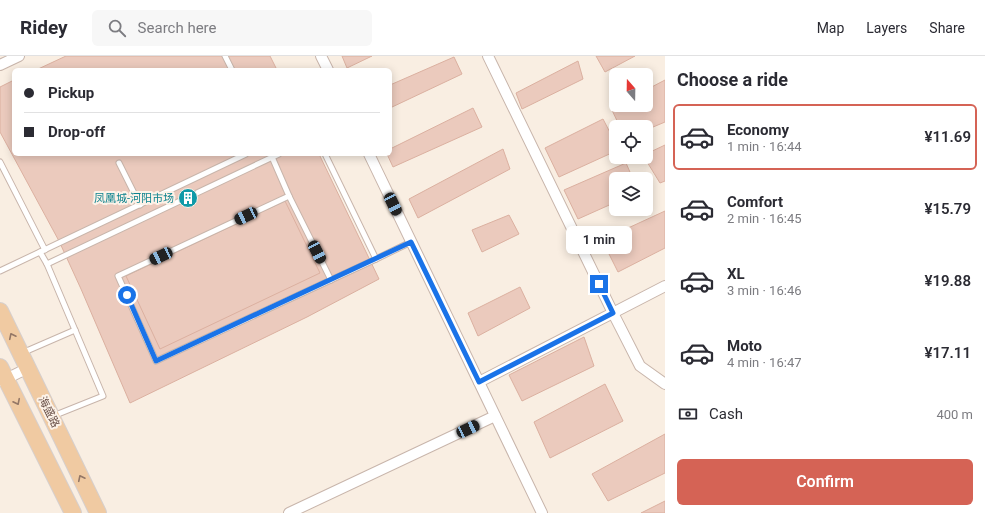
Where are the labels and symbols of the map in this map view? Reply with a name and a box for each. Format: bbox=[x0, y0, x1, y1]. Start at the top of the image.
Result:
north arrow bbox=[609, 68, 653, 112]
building icon: 凤凰城-河阳市场 bbox=[177, 187, 199, 209]
car bbox=[382, 191, 404, 217]
place label: 凤凰城-河阳市场 bbox=[94, 192, 174, 205]
car bbox=[233, 205, 259, 227]
callout: 1 min bbox=[566, 226, 632, 254]
car bbox=[306, 239, 328, 265]
car bbox=[148, 245, 174, 267]
route end bbox=[590, 275, 608, 293]
route start bbox=[118, 286, 136, 304]
one-way arrow bbox=[9, 333, 17, 340]
street label: 海盛路 bbox=[36, 394, 62, 430]
one-way arrow bbox=[13, 398, 20, 405]
car bbox=[455, 418, 481, 440]
one-way arrow bbox=[78, 475, 86, 482]

